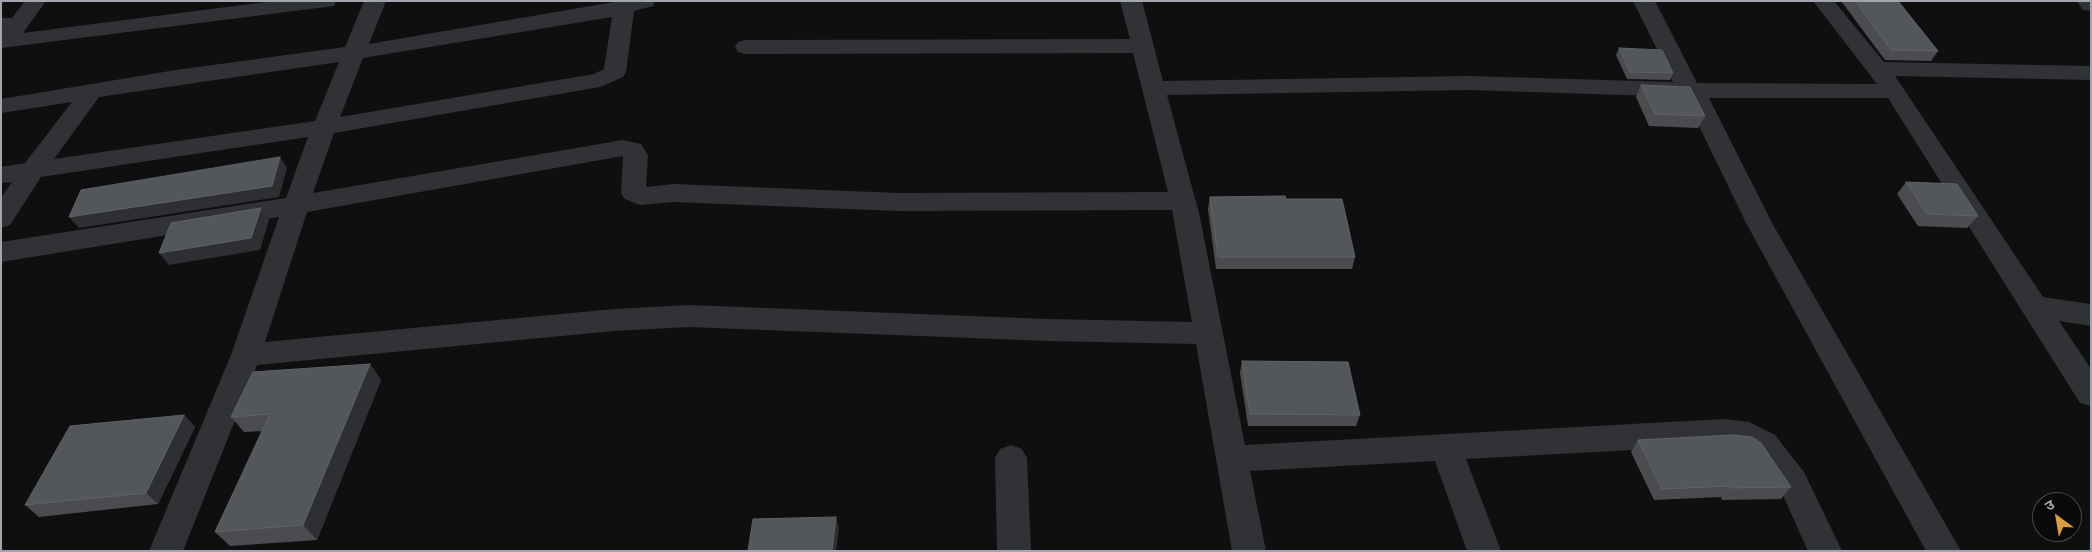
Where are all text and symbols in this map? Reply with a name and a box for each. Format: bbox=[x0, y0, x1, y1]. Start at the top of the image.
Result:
north arrow bbox=[2032, 492, 2082, 542]
text: उ bbox=[2042, 496, 2057, 514]

